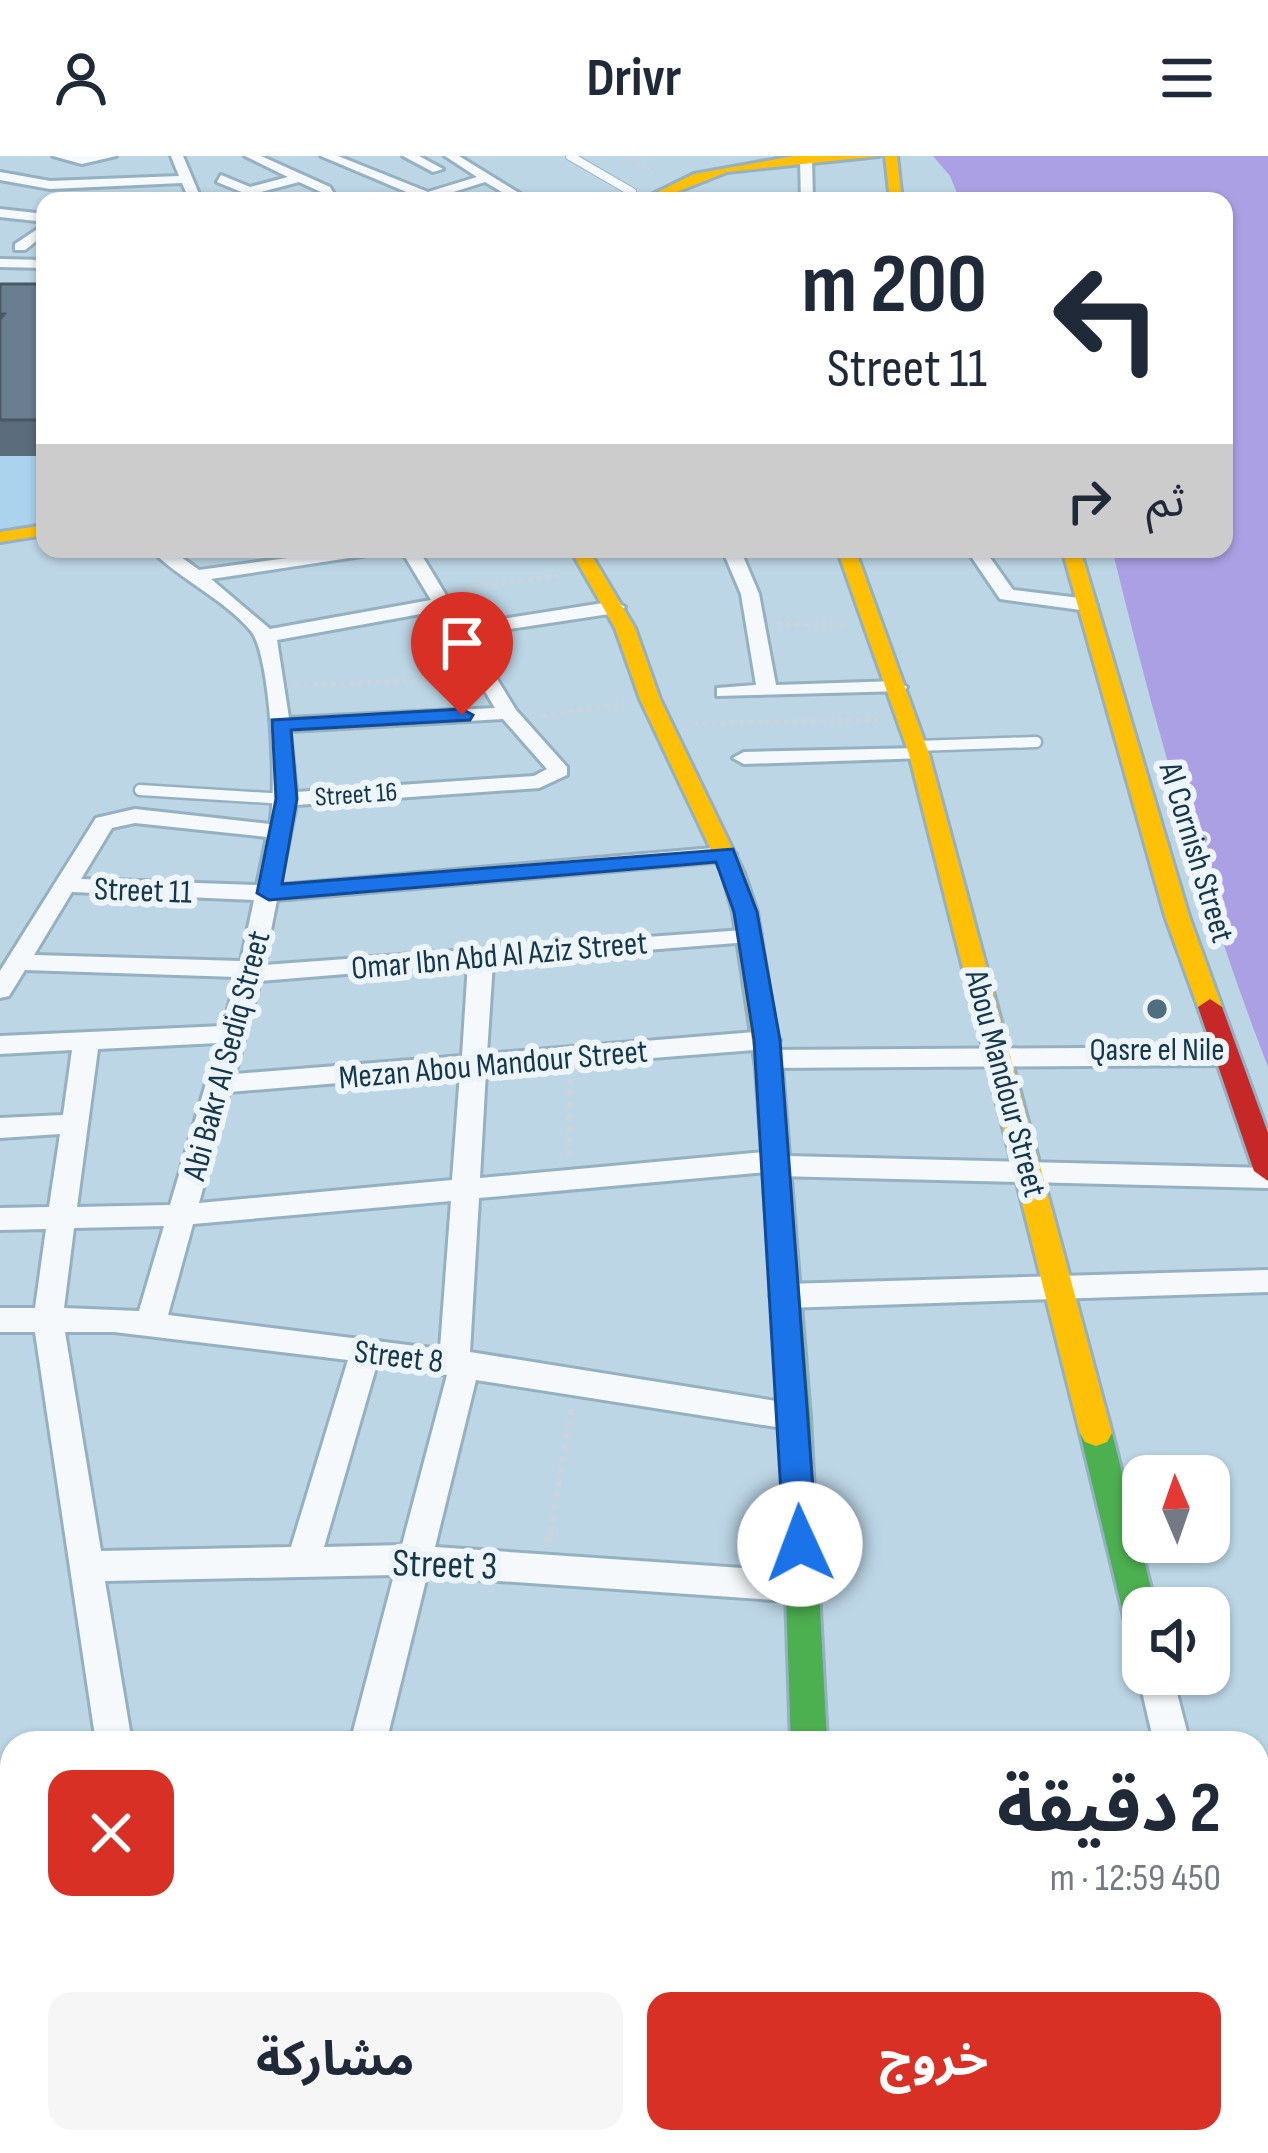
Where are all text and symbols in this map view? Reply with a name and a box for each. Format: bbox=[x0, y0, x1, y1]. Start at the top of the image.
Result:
icon: person bbox=[48, 45, 114, 111]
icon: menu bbox=[1154, 45, 1220, 111]
text: Drivr bbox=[587, 46, 681, 111]
text: 200 m bbox=[801, 235, 987, 336]
icon: left bbox=[1029, 240, 1185, 396]
text: Street 11 bbox=[827, 337, 987, 402]
icon: right bbox=[1056, 468, 1122, 534]
text: ثم bbox=[1146, 475, 1185, 530]
pin bbox=[411, 592, 513, 715]
icon: arrive bbox=[429, 610, 495, 676]
street label: Al Cornish Street bbox=[1149, 757, 1242, 947]
street label: Street 16 bbox=[314, 776, 398, 814]
street label: Street 11 bbox=[93, 869, 193, 913]
street label: Omar Ibn Abd Al Aziz Street bbox=[350, 923, 649, 989]
street label: Abi Bakr Al Sediq Street bbox=[174, 927, 279, 1185]
street label: Abou Mandour Street bbox=[955, 965, 1055, 1201]
marker: Qasre el Nile bbox=[1144, 996, 1170, 1022]
place label: Qasre el Nile bbox=[1089, 1030, 1225, 1070]
street label: Mezan Abou Mandour Street bbox=[337, 1032, 649, 1098]
street label: Street 8 bbox=[352, 1332, 446, 1382]
north arrow bbox=[1122, 1455, 1230, 1563]
map controls bbox=[1122, 1455, 1230, 1695]
position arrow bbox=[737, 1481, 863, 1607]
street label: Street 3 bbox=[392, 1540, 498, 1591]
button: sound bbox=[1122, 1587, 1230, 1695]
text: 2 دقيقة bbox=[997, 1766, 1221, 1853]
button: close bbox=[48, 1770, 174, 1896]
text: 450 m · 12:59 bbox=[1050, 1855, 1221, 1902]
button: مشاركة bbox=[48, 1992, 623, 2130]
button: خروج bbox=[647, 1992, 1221, 2130]

